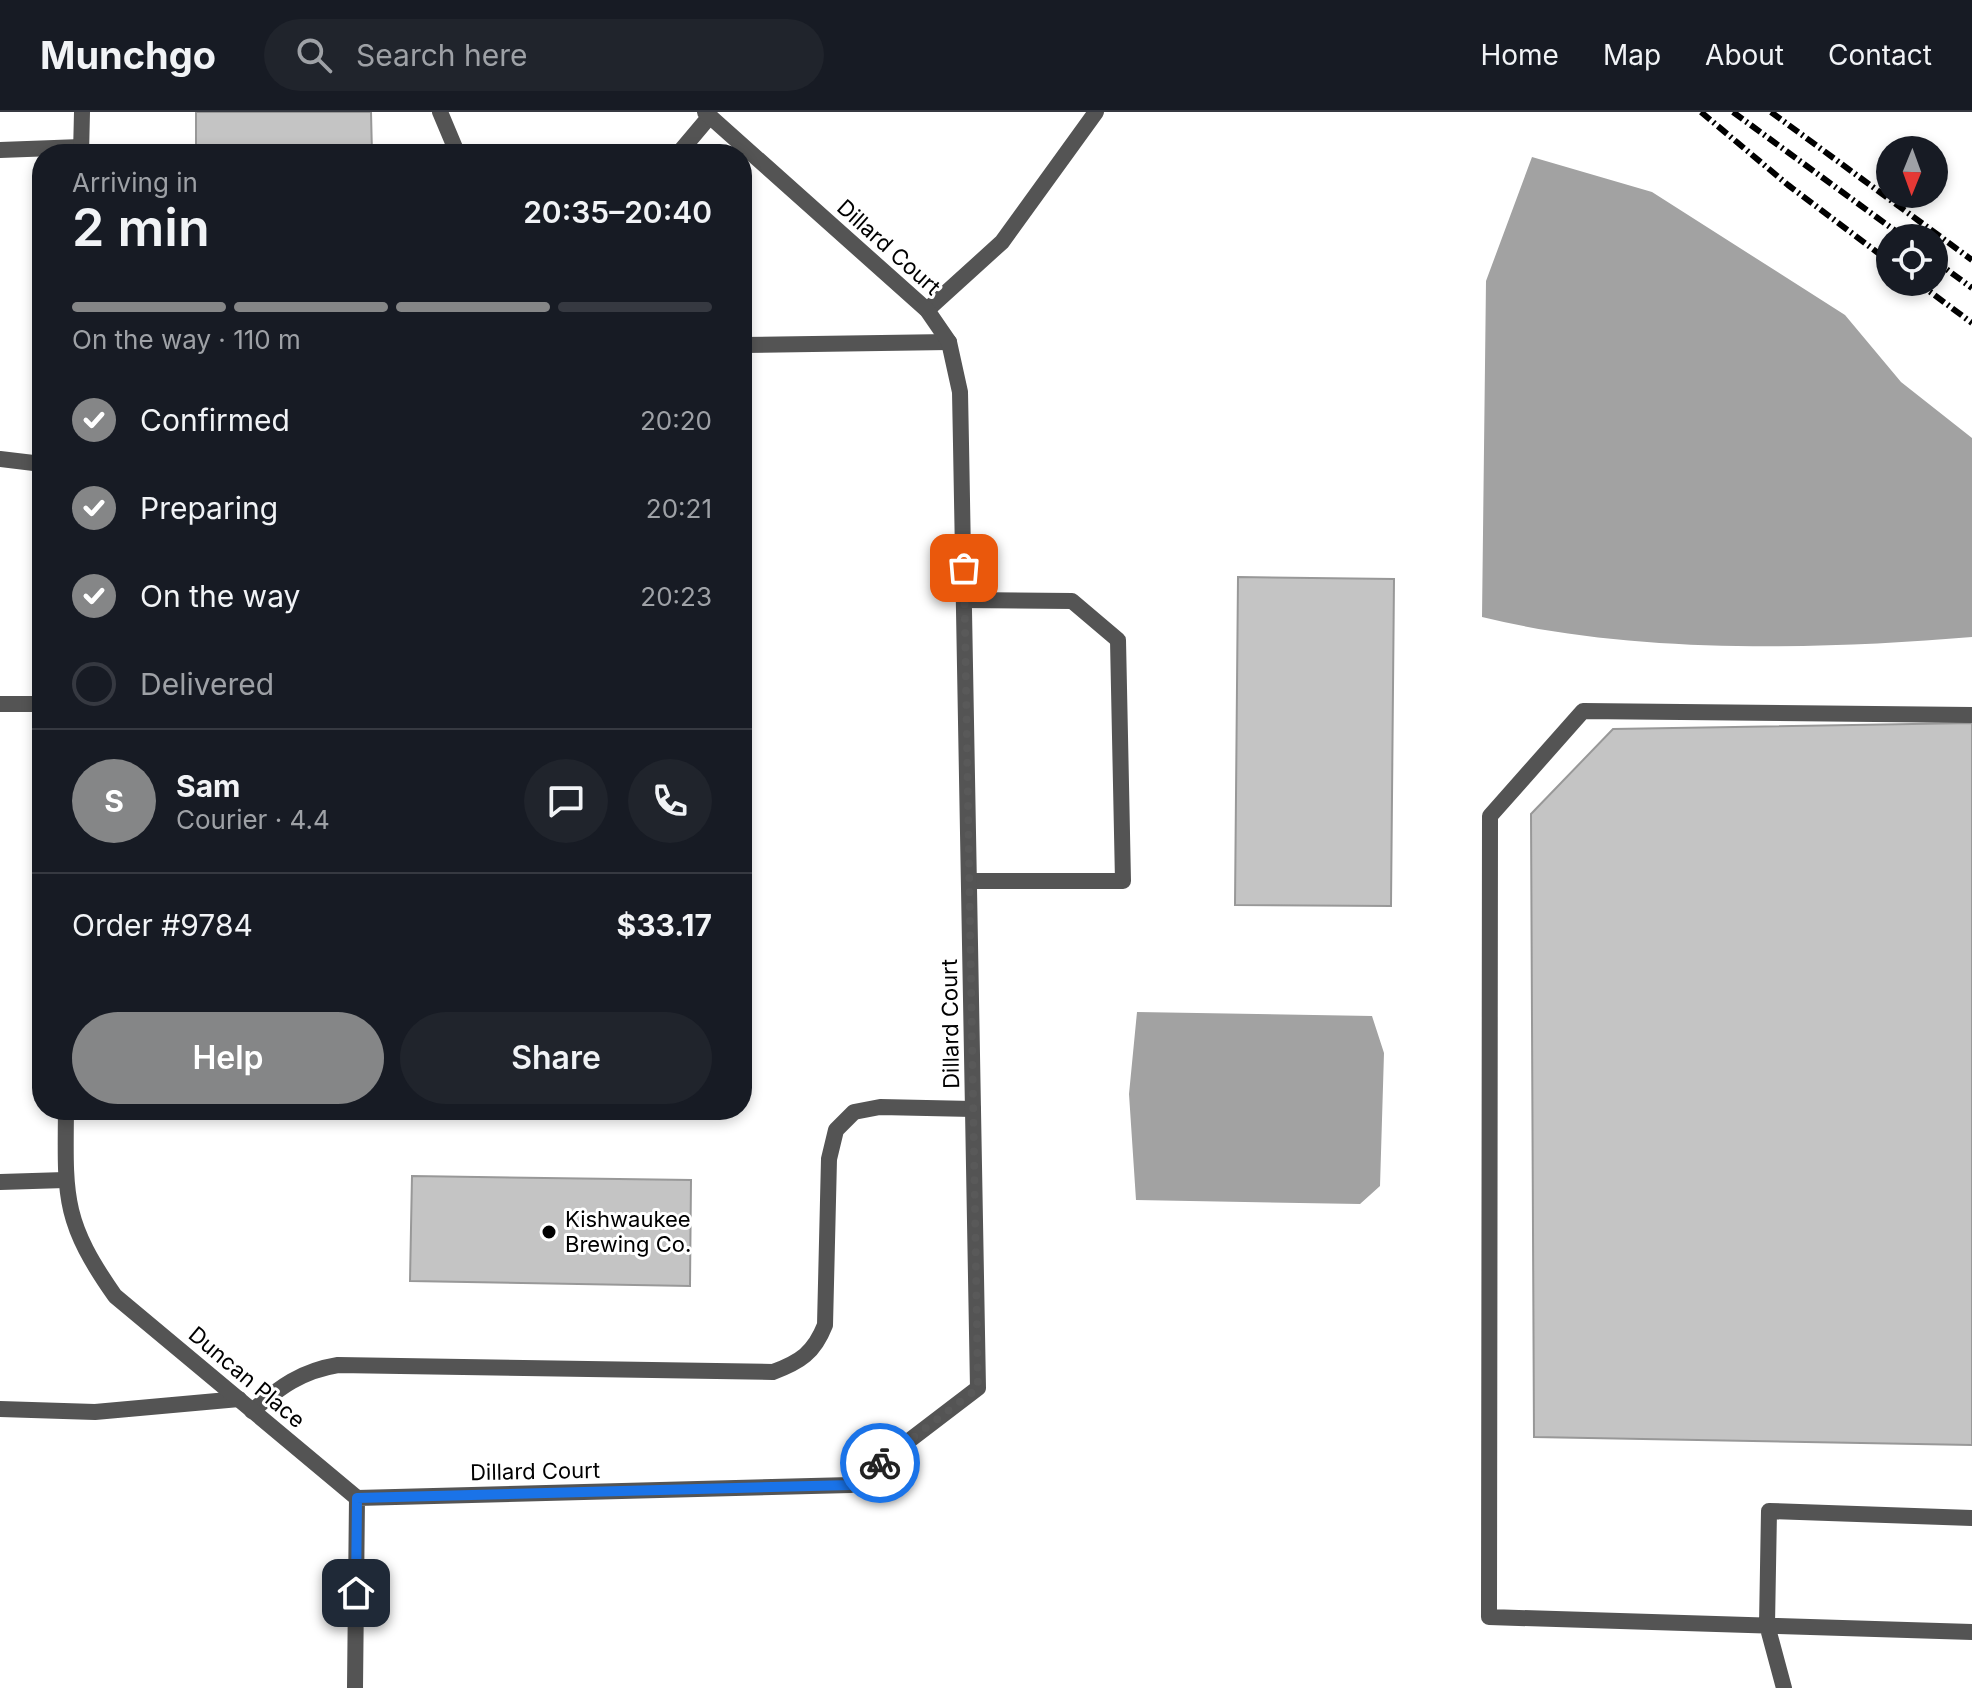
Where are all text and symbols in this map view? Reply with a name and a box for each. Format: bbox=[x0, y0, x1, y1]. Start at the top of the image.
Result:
search box bbox=[264, 19, 824, 91]
text: Munchgo bbox=[40, 32, 216, 78]
icon: search bbox=[292, 33, 336, 77]
text: Search here bbox=[356, 37, 528, 73]
text: Home bbox=[1480, 38, 1559, 72]
text: Map bbox=[1603, 38, 1661, 72]
text: About bbox=[1705, 38, 1784, 72]
text: Contact bbox=[1828, 38, 1932, 72]
north arrow bbox=[1876, 136, 1948, 208]
map controls bbox=[1876, 136, 1948, 296]
text: Arriving in bbox=[72, 167, 198, 198]
text: 20:35–20:40 bbox=[523, 194, 712, 230]
street label: Dillard Court bbox=[832, 194, 946, 300]
text: 2 min bbox=[72, 196, 210, 259]
button: locate bbox=[1876, 224, 1948, 296]
text: On the way · 110 m bbox=[72, 324, 301, 355]
icon: check bbox=[72, 398, 116, 442]
text: Confirmed bbox=[140, 402, 290, 438]
text: 20:20 bbox=[640, 405, 712, 436]
icon: check bbox=[72, 486, 116, 530]
text: Preparing bbox=[140, 490, 278, 526]
text: 20:21 bbox=[646, 493, 712, 524]
pin bbox=[930, 534, 998, 602]
icon: bag bbox=[942, 546, 986, 590]
icon: check bbox=[72, 574, 116, 618]
text: On the way bbox=[140, 578, 300, 614]
text: 20:23 bbox=[640, 581, 712, 612]
text: Delivered bbox=[140, 666, 274, 702]
button: chat bbox=[524, 759, 608, 843]
button: phone bbox=[628, 759, 712, 843]
text: Sam bbox=[176, 768, 240, 804]
text: S bbox=[104, 783, 124, 819]
text: Courier · 4.4 bbox=[176, 804, 330, 835]
text: Order #9784 bbox=[72, 907, 253, 943]
text: $33.17 bbox=[617, 907, 712, 943]
street label: Dillard Court bbox=[936, 959, 964, 1089]
button: Help bbox=[72, 1012, 384, 1104]
button: Share bbox=[400, 1012, 712, 1104]
place label: Kishwaukee Brewing Co. bbox=[565, 1206, 691, 1257]
marker: Kishwaukee Brewing Co. bbox=[540, 1223, 558, 1241]
street label: Duncan Place bbox=[184, 1321, 310, 1433]
courier bbox=[840, 1423, 920, 1503]
icon: bike bbox=[858, 1441, 902, 1485]
street label: Dillard Court bbox=[470, 1457, 600, 1485]
pin bbox=[322, 1559, 390, 1627]
icon: home bbox=[334, 1571, 378, 1615]

